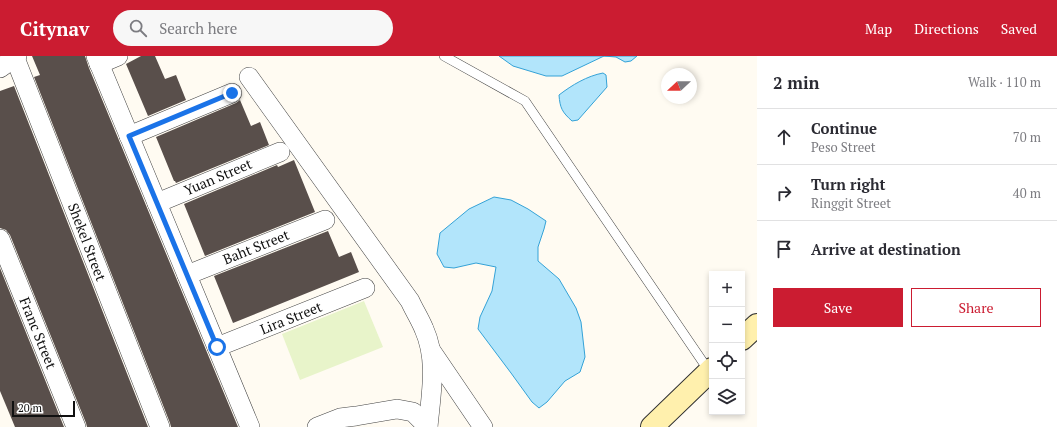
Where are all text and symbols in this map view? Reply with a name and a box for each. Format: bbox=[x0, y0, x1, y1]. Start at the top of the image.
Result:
search box bbox=[113, 10, 393, 46]
text: Citynav bbox=[20, 16, 89, 41]
icon: search bbox=[127, 17, 149, 39]
text: Search here bbox=[159, 18, 237, 38]
text: Map bbox=[865, 19, 892, 38]
text: Directions bbox=[914, 19, 979, 38]
text: Saved bbox=[1001, 19, 1037, 38]
north arrow bbox=[661, 68, 697, 104]
text: 2 min bbox=[773, 71, 820, 94]
text: Walk · 110 m bbox=[968, 73, 1041, 91]
route end bbox=[223, 84, 241, 102]
text: Continue bbox=[811, 118, 877, 138]
icon: ahead bbox=[773, 126, 795, 148]
text: 70 m bbox=[1013, 128, 1041, 146]
text: Peso Street bbox=[811, 138, 876, 156]
street label: Yuan Street bbox=[181, 153, 255, 199]
text: Turn right bbox=[811, 174, 886, 194]
icon: right bbox=[773, 182, 795, 204]
text: 40 m bbox=[1013, 184, 1041, 202]
text: Ringgit Street bbox=[811, 194, 891, 212]
street label: Shekel Street bbox=[64, 200, 111, 284]
street label: Baht Street bbox=[220, 224, 292, 268]
icon: arrive bbox=[773, 238, 795, 260]
text: Arrive at destination bbox=[811, 239, 961, 259]
map controls bbox=[709, 271, 745, 415]
button: + bbox=[709, 271, 745, 307]
button: Save bbox=[773, 288, 903, 327]
button: Share bbox=[911, 288, 1041, 327]
street label: Franc Street bbox=[15, 294, 62, 372]
street label: Lira Street bbox=[257, 296, 325, 339]
button: − bbox=[709, 307, 745, 343]
route start bbox=[208, 338, 226, 356]
button: locate bbox=[709, 343, 745, 379]
button: layers bbox=[709, 379, 745, 415]
scale bar bbox=[12, 399, 75, 418]
text: 20 m bbox=[18, 401, 42, 415]

